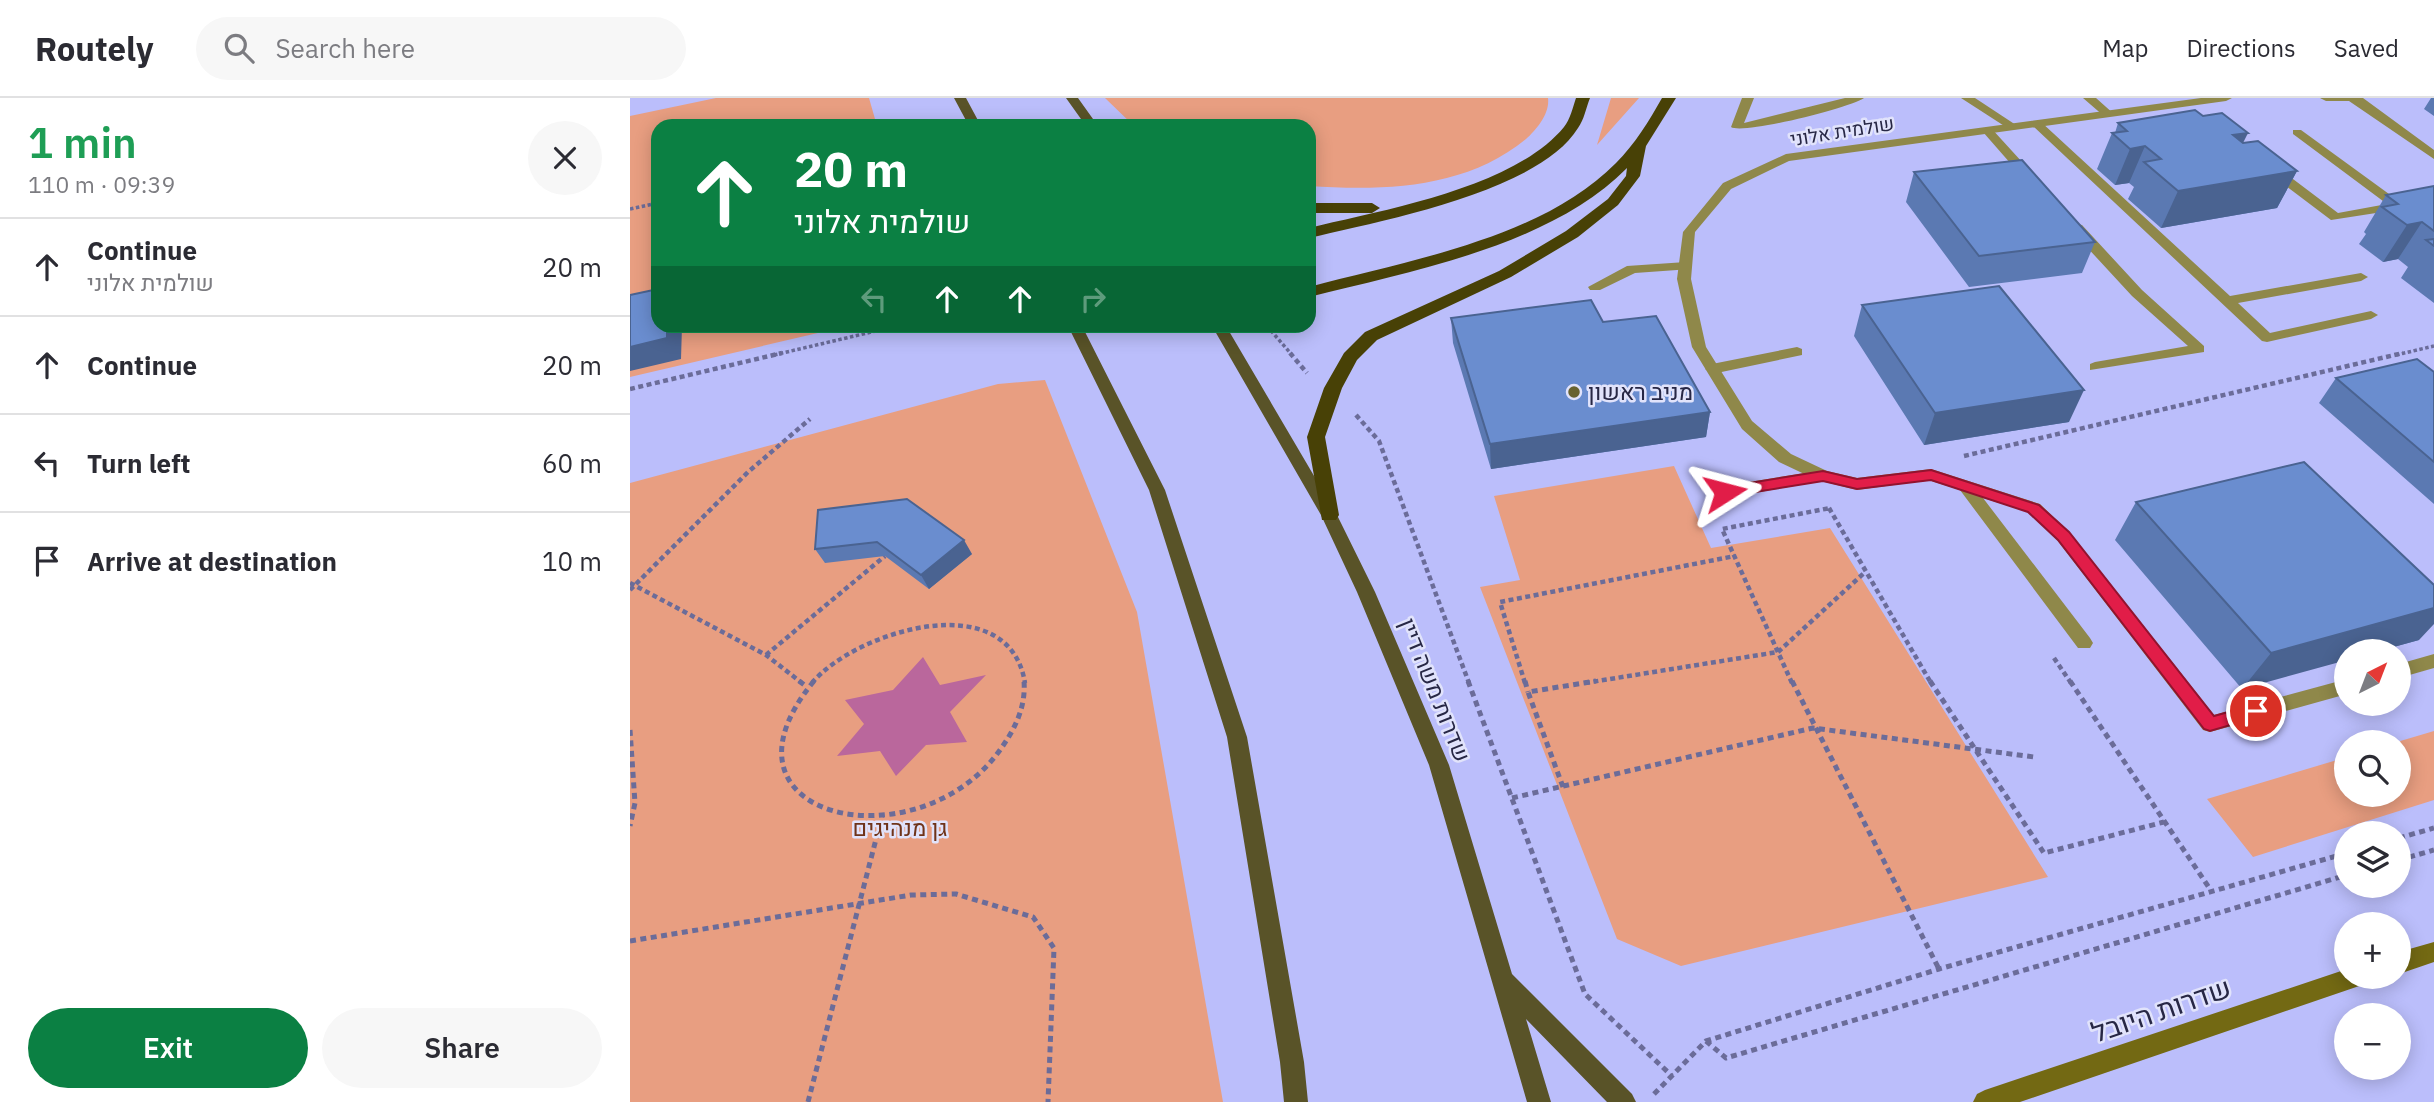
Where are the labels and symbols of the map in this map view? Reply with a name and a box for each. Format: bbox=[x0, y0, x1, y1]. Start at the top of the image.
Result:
street label: שולמית אלוני bbox=[1788, 111, 1896, 151]
place label: מניב ראשון bbox=[1588, 376, 1693, 406]
marker: מניב ראשון bbox=[1566, 384, 1582, 400]
position arrow bbox=[1688, 455, 1762, 529]
street label: שדרות משה דיין bbox=[1393, 613, 1478, 766]
north arrow bbox=[2334, 639, 2412, 716]
pin bbox=[2226, 681, 2286, 741]
park label: גן מנהיגים bbox=[853, 812, 947, 842]
street label: שדרות היובל bbox=[2086, 968, 2236, 1051]

